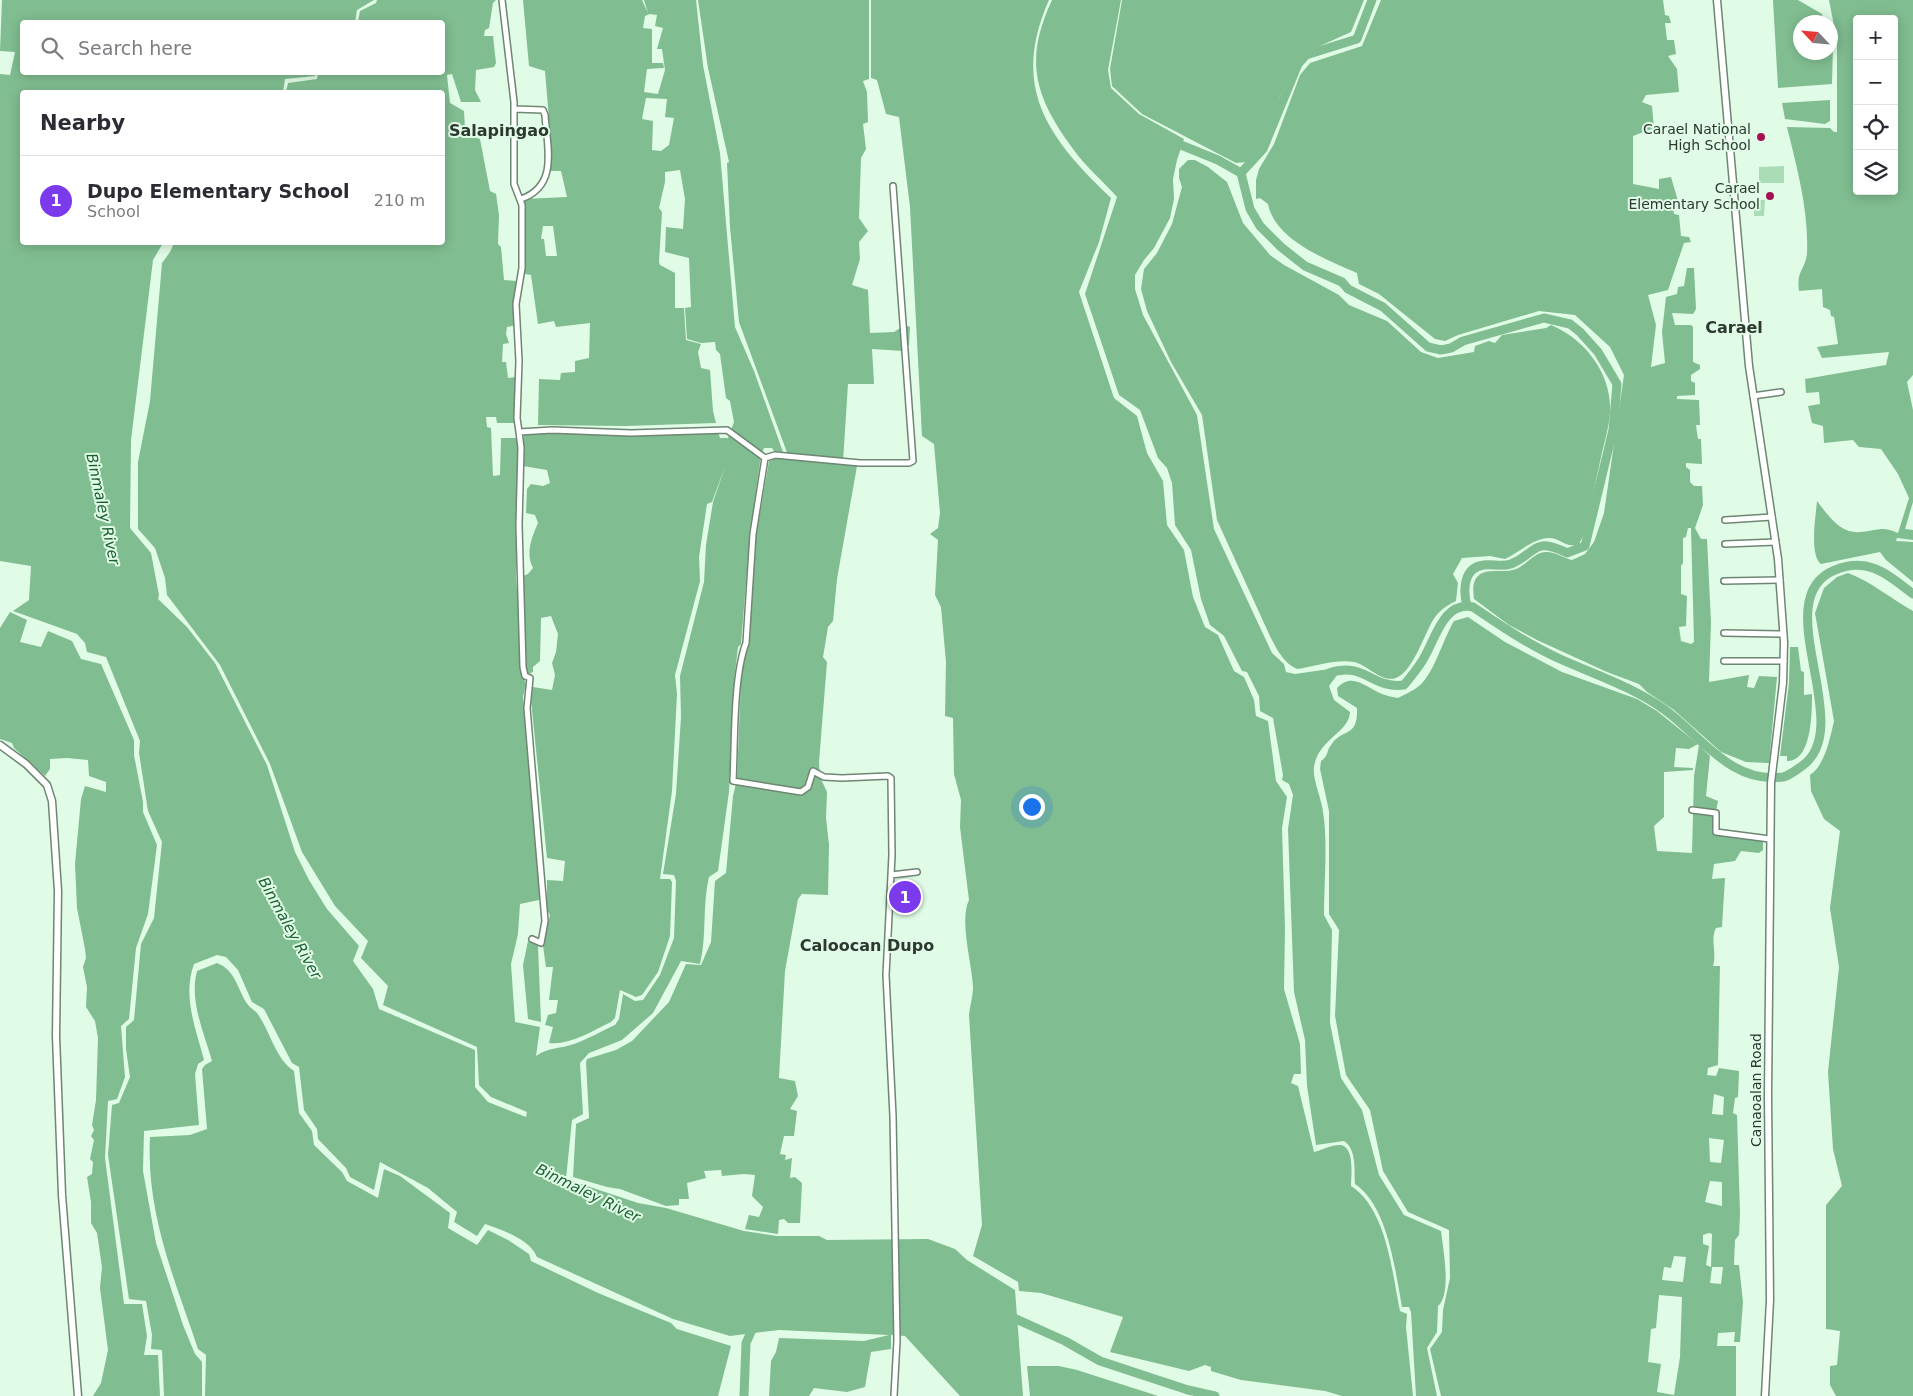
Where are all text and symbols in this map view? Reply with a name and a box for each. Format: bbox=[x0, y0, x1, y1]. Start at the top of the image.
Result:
north arrow bbox=[1793, 15, 1838, 60]
map controls bbox=[1853, 15, 1898, 195]
button: + bbox=[1853, 15, 1898, 60]
search box bbox=[20, 20, 445, 75]
icon: search bbox=[38, 34, 66, 62]
text: Search here bbox=[78, 37, 192, 59]
button: − bbox=[1853, 60, 1898, 105]
button: locate bbox=[1853, 105, 1898, 150]
text: Nearby bbox=[40, 111, 125, 135]
district label: Salapingao bbox=[449, 121, 549, 140]
place label: Carael National High School bbox=[1643, 121, 1751, 153]
marker: Carael National High School bbox=[1755, 131, 1767, 143]
button: layers bbox=[1853, 150, 1898, 195]
text: Dupo Elementary School bbox=[87, 180, 350, 202]
place label: Carael Elementary School bbox=[1628, 180, 1760, 212]
marker: Carael Elementary School bbox=[1764, 190, 1776, 202]
text: 1 bbox=[50, 191, 62, 210]
text: 210 m bbox=[374, 191, 425, 210]
text: School bbox=[87, 202, 140, 221]
district label: Carael bbox=[1705, 318, 1763, 337]
water label: Binmaley River bbox=[82, 452, 124, 567]
your location bbox=[1019, 794, 1045, 820]
water label: Binmaley River bbox=[255, 874, 326, 983]
pin: 1 bbox=[889, 878, 921, 916]
district label: Caloocan Dupo bbox=[800, 936, 934, 955]
street label: Canaoalan Road bbox=[1748, 1033, 1764, 1147]
water label: Binmaley River bbox=[533, 1160, 644, 1226]

